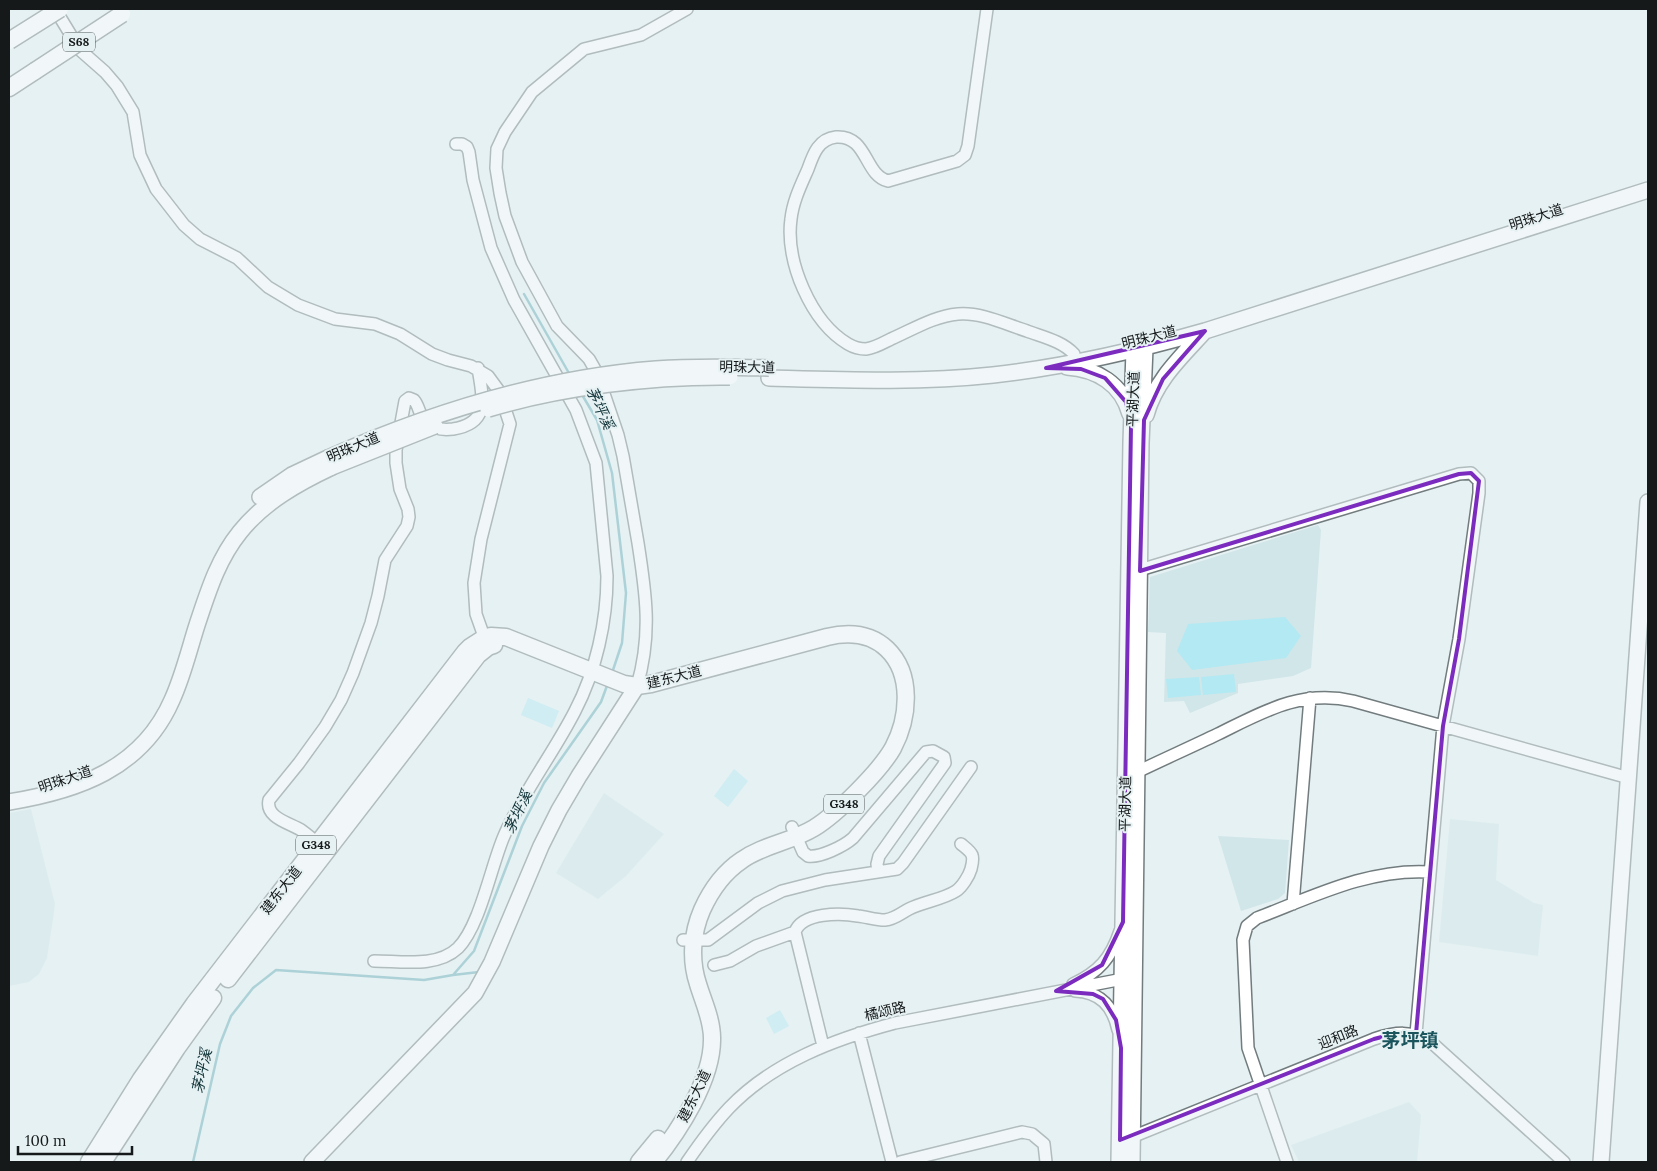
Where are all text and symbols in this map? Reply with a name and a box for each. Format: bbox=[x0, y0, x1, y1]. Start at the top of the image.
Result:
road number: S68 bbox=[63, 32, 95, 52]
street label: 明珠大道 bbox=[1507, 200, 1565, 234]
street label: 明珠大道 bbox=[1120, 321, 1178, 353]
street label: 明珠大道 bbox=[719, 358, 775, 376]
street label: 平湖大道 bbox=[1123, 371, 1143, 427]
water label: 茅坪溪 bbox=[582, 383, 619, 434]
street label: 明珠大道 bbox=[324, 428, 382, 466]
street label: 建东大道 bbox=[645, 661, 703, 693]
street label: 明珠大道 bbox=[36, 761, 94, 797]
street label: 平湖大道 bbox=[1116, 776, 1134, 832]
water label: 茅坪溪 bbox=[499, 786, 537, 836]
road number: G348 bbox=[824, 794, 864, 814]
road number: G348 bbox=[296, 836, 336, 854]
street label: 建东大道 bbox=[257, 862, 305, 918]
street label: 橘颂路 bbox=[863, 998, 907, 1024]
street label: 迎和路 bbox=[1315, 1021, 1361, 1053]
district label: 茅坪镇 bbox=[1381, 1028, 1439, 1052]
water label: 茅坪溪 bbox=[188, 1045, 216, 1095]
street label: 建东大道 bbox=[674, 1067, 714, 1125]
scale bar bbox=[18, 1124, 131, 1156]
text: 100 m bbox=[25, 1131, 66, 1150]

